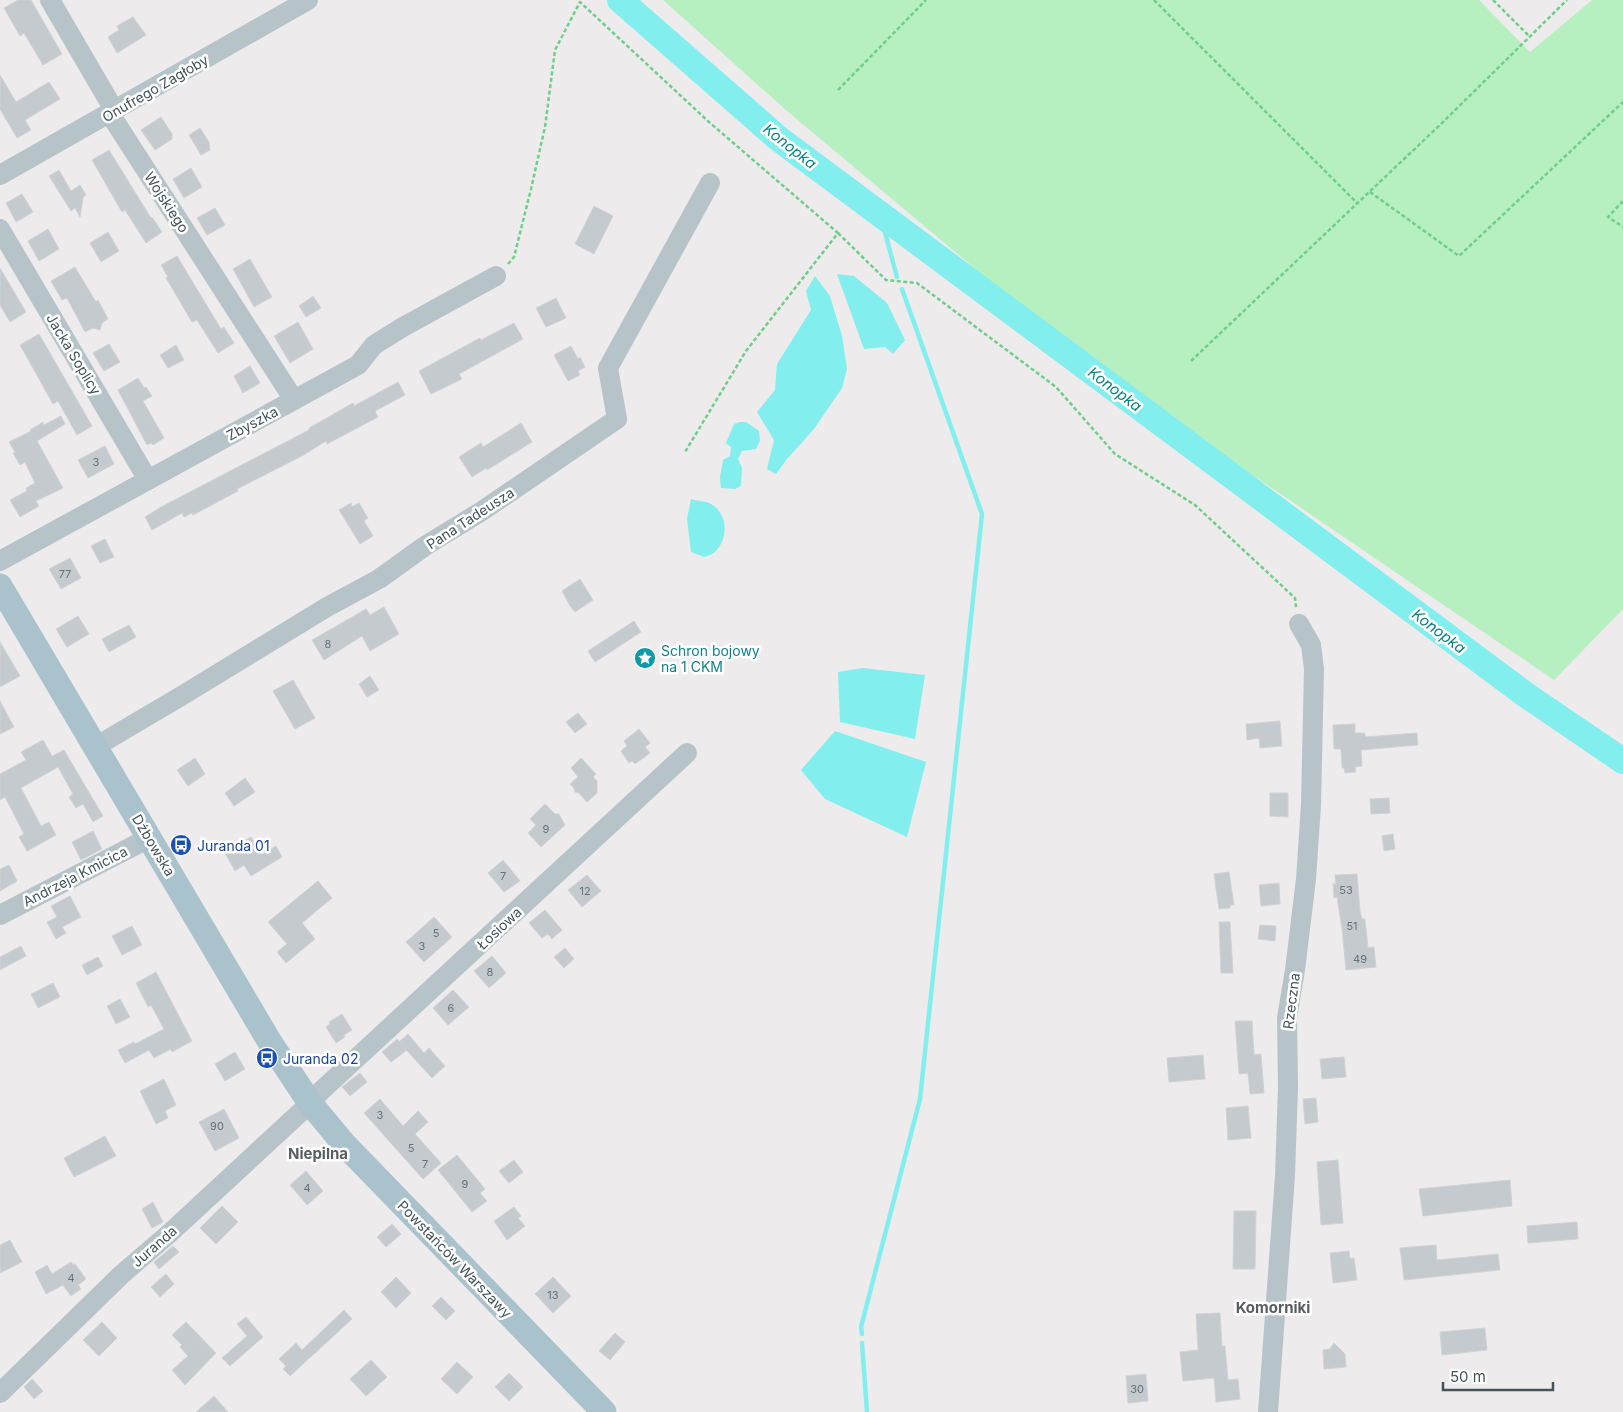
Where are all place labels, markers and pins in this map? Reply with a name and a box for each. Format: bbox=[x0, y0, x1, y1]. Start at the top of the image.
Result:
place label: Schron bojowy na 1 CKM bbox=[661, 642, 760, 675]
place icon: Schron bojowy na 1 CKM bbox=[633, 646, 657, 670]
bus stop icon: Juranda 01 bbox=[169, 833, 193, 857]
place label: Juranda 01 bbox=[197, 837, 270, 854]
bus stop icon: Juranda 02 bbox=[255, 1046, 279, 1070]
place label: Juranda 02 bbox=[283, 1050, 358, 1067]

